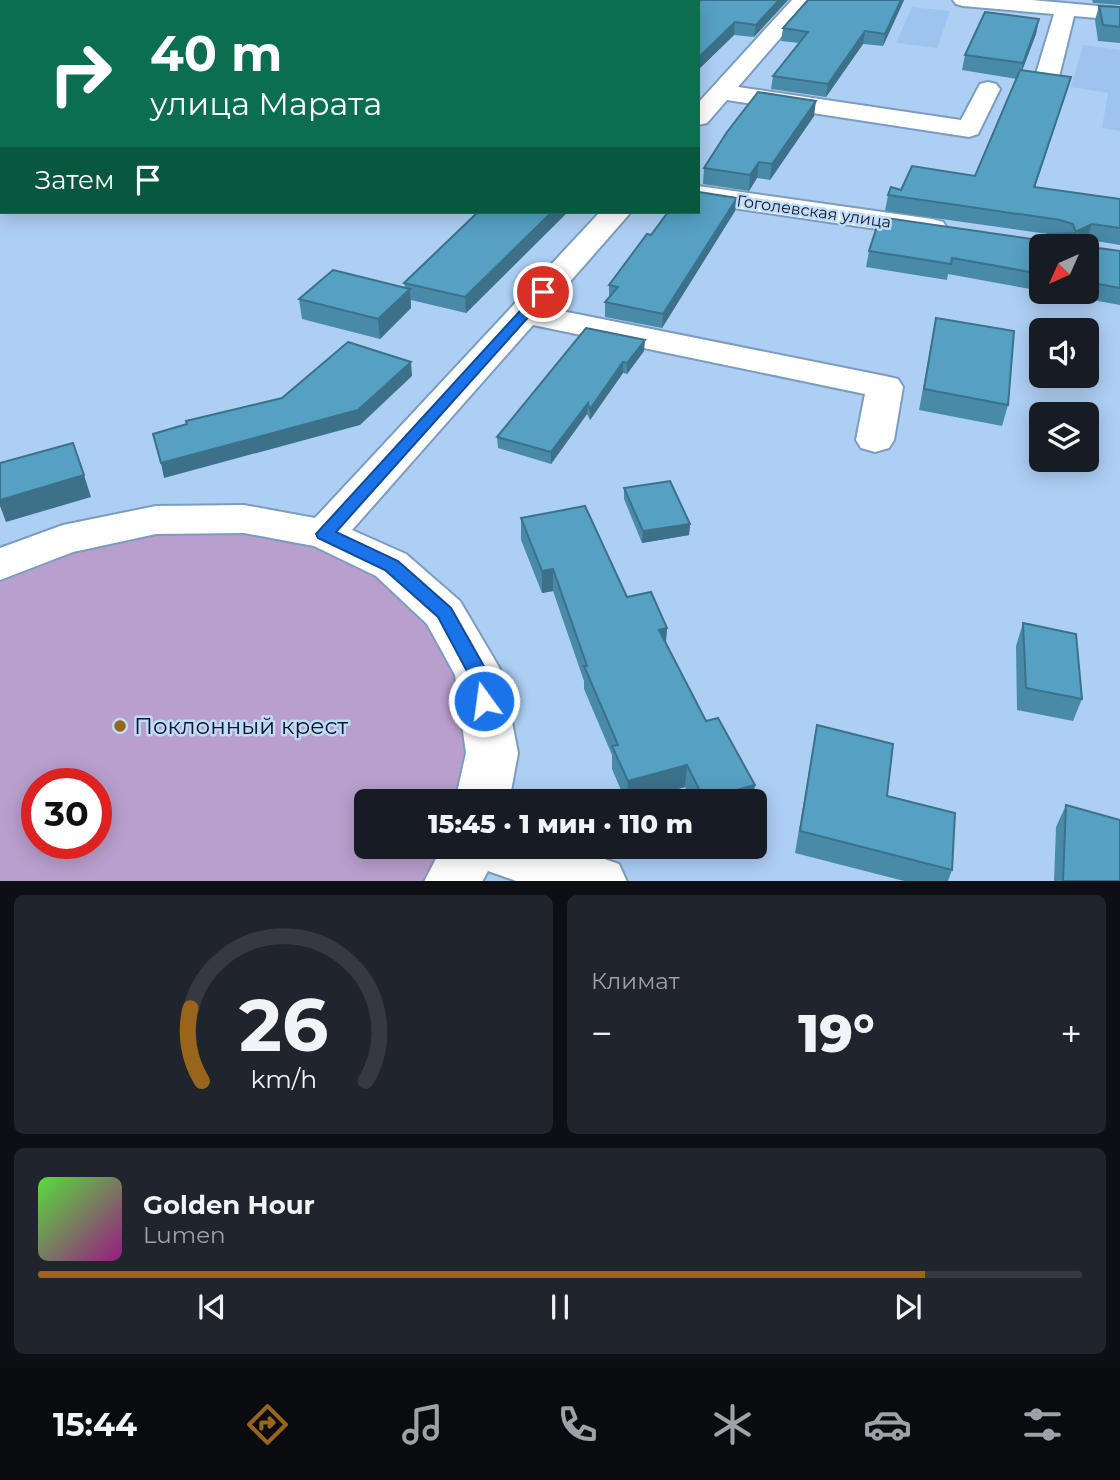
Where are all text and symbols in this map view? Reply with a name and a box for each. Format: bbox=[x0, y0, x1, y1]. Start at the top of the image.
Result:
text: 40 m bbox=[150, 24, 282, 83]
icon: right bbox=[35, 28, 126, 119]
text: улица Марата bbox=[150, 84, 382, 123]
icon: arrive bbox=[129, 161, 167, 199]
text: Затем bbox=[35, 164, 115, 196]
street label: Гоголевская улица bbox=[735, 191, 892, 232]
north arrow bbox=[1029, 234, 1099, 304]
map controls bbox=[1029, 234, 1099, 472]
pin bbox=[513, 262, 573, 322]
icon: arrive bbox=[524, 273, 562, 311]
button: sound bbox=[1029, 318, 1099, 388]
button: layers bbox=[1029, 402, 1099, 472]
position arrow bbox=[447, 664, 521, 738]
place label: Поклонный крест bbox=[134, 712, 348, 740]
marker: Поклонный крест bbox=[112, 718, 128, 734]
speed limit sign: 30 bbox=[21, 768, 112, 859]
text: 15:45 · 1 мин · 110 m bbox=[428, 808, 693, 840]
text: Климат bbox=[591, 967, 680, 995]
text: 26 bbox=[239, 981, 328, 1069]
text: 19° bbox=[798, 1002, 875, 1065]
text: − bbox=[591, 1010, 613, 1057]
text: + bbox=[1060, 1010, 1082, 1057]
text: km/h bbox=[250, 1063, 317, 1093]
text: Golden Hour bbox=[143, 1189, 315, 1221]
text: Lumen bbox=[143, 1221, 226, 1249]
icon: previous bbox=[193, 1288, 231, 1326]
icon: pause bbox=[541, 1288, 579, 1326]
icon: next bbox=[889, 1288, 927, 1326]
icon: directions bbox=[243, 1400, 292, 1449]
icon: music bbox=[398, 1400, 447, 1449]
icon: phone bbox=[553, 1400, 602, 1449]
icon: climate bbox=[708, 1400, 757, 1449]
icon: car bbox=[863, 1400, 912, 1449]
icon: filters bbox=[1018, 1400, 1067, 1449]
text: 15:44 bbox=[53, 1405, 137, 1444]

